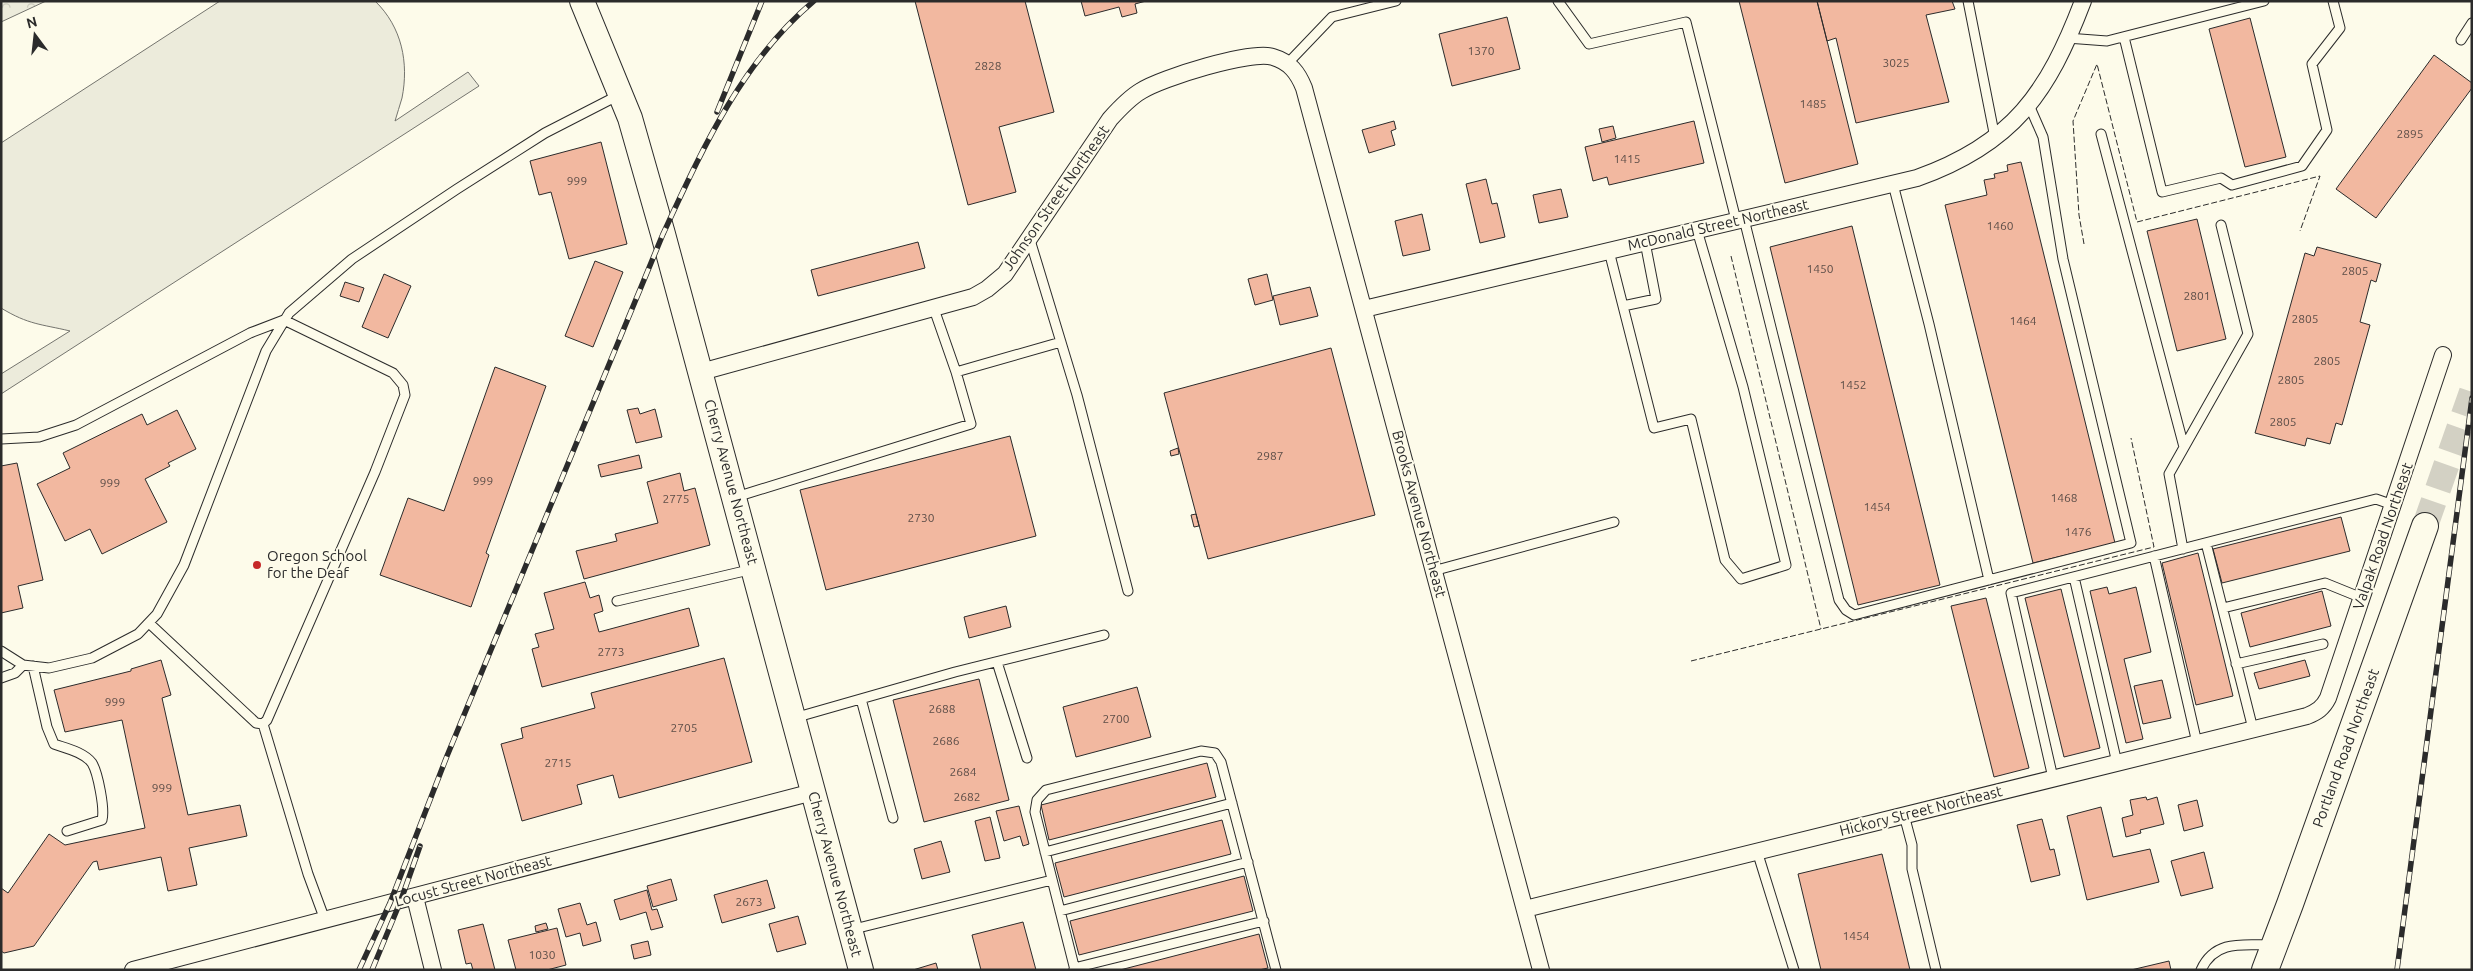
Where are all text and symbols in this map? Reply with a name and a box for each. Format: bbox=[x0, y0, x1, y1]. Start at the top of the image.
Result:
north arrow bbox=[10, 10, 60, 60]
text: N bbox=[25, 13, 39, 32]
house number: 1370 bbox=[1467, 44, 1495, 57]
house number: 3025 bbox=[1882, 56, 1910, 69]
house number: 2828 bbox=[974, 59, 1002, 72]
house number: 1485 bbox=[1799, 97, 1827, 110]
street label: Johnson Street Northeast bbox=[999, 122, 1112, 274]
house number: 2895 bbox=[2396, 127, 2424, 140]
house number: 1415 bbox=[1613, 152, 1641, 165]
house number: 999 bbox=[567, 174, 587, 187]
street label: McDonald Street Northeast bbox=[1626, 195, 1810, 254]
house number: 1460 bbox=[1986, 219, 2014, 232]
house number: 1450 bbox=[1806, 262, 1834, 275]
house number: 2805 bbox=[2341, 264, 2369, 277]
house number: 2801 bbox=[2183, 289, 2211, 302]
house number: 2805 bbox=[2291, 312, 2319, 325]
house number: 1464 bbox=[2009, 314, 2037, 327]
house number: 2805 bbox=[2313, 354, 2341, 367]
house number: 2805 bbox=[2277, 373, 2305, 386]
house number: 1452 bbox=[1839, 378, 1867, 391]
street label: Cherry Avenue Northeast bbox=[701, 397, 762, 566]
house number: 2805 bbox=[2269, 415, 2297, 428]
street label: Brooks Avenue Northeast bbox=[1389, 428, 1450, 599]
house number: 2987 bbox=[1256, 449, 1284, 462]
street label: Valpak Road Northeast bbox=[2349, 460, 2416, 612]
house number: 999 bbox=[473, 474, 493, 487]
house number: 999 bbox=[100, 476, 120, 489]
house number: 1468 bbox=[2050, 491, 2078, 504]
house number: 2775 bbox=[662, 492, 690, 505]
house number: 1454 bbox=[1863, 500, 1891, 513]
house number: 2730 bbox=[907, 511, 935, 524]
house number: 1476 bbox=[2064, 525, 2092, 538]
place label: Oregon School for the Deaf bbox=[267, 547, 367, 581]
marker: Oregon School for the Deaf bbox=[251, 559, 263, 571]
house number: 2773 bbox=[597, 645, 625, 658]
street label: Portland Road Northeast bbox=[2309, 666, 2382, 830]
house number: 999 bbox=[105, 695, 125, 708]
house number: 2688 bbox=[928, 702, 956, 715]
house number: 2700 bbox=[1102, 712, 1130, 725]
house number: 2705 bbox=[670, 721, 698, 734]
house number: 2686 bbox=[932, 734, 960, 747]
house number: 2715 bbox=[544, 756, 572, 769]
house number: 2684 bbox=[949, 765, 977, 778]
house number: 999 bbox=[152, 781, 172, 794]
street label: Hickory Street Northeast bbox=[1838, 782, 2004, 839]
street label: Cherry Avenue Northeast bbox=[805, 789, 866, 958]
house number: 2682 bbox=[953, 790, 981, 803]
street label: Locust Street Northeast bbox=[393, 851, 553, 910]
house number: 2673 bbox=[735, 895, 763, 908]
house number: 1454 bbox=[1842, 929, 1870, 942]
house number: 1030 bbox=[528, 948, 556, 961]

